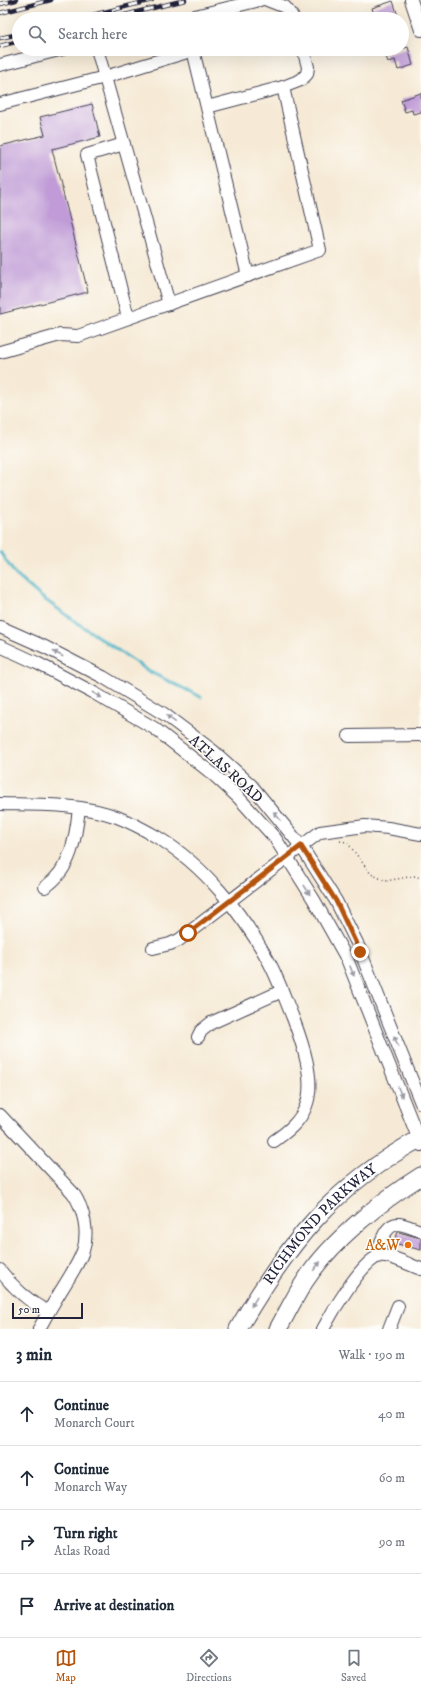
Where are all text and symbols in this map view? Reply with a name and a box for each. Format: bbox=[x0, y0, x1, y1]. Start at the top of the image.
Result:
search box bbox=[12, 12, 409, 56]
icon: search bbox=[26, 23, 48, 45]
text: Search here bbox=[58, 25, 127, 44]
one-way arrow bbox=[53, 650, 64, 657]
one-way arrow bbox=[91, 691, 103, 698]
one-way arrow bbox=[165, 715, 176, 723]
street label: ATLAS ROAD bbox=[185, 731, 267, 807]
one-way arrow bbox=[272, 810, 281, 821]
one-way arrow bbox=[304, 884, 311, 896]
route start bbox=[179, 924, 197, 942]
route end bbox=[351, 943, 369, 961]
one-way arrow bbox=[349, 966, 355, 978]
one-way arrow bbox=[393, 1035, 399, 1046]
one-way arrow bbox=[397, 1087, 403, 1098]
street label: RICHMOND PARKWAY bbox=[259, 1159, 381, 1288]
place label: A&W bbox=[365, 1236, 400, 1255]
marker: A&W bbox=[403, 1240, 413, 1250]
one-way arrow bbox=[313, 1261, 321, 1272]
one-way arrow bbox=[250, 1297, 258, 1307]
scale bar bbox=[12, 1301, 83, 1320]
text: 50 m bbox=[18, 1303, 40, 1317]
text: 3 min bbox=[16, 1344, 52, 1366]
text: Walk · 190 m bbox=[339, 1347, 405, 1363]
text: Continue bbox=[54, 1396, 109, 1415]
icon: ahead bbox=[16, 1403, 38, 1425]
text: 40 m bbox=[378, 1406, 405, 1422]
text: Monarch Court bbox=[54, 1415, 135, 1431]
text: Continue bbox=[54, 1460, 109, 1479]
icon: ahead bbox=[16, 1467, 38, 1489]
text: 60 m bbox=[379, 1470, 405, 1486]
text: Monarch Way bbox=[54, 1479, 127, 1495]
text: Turn right bbox=[54, 1524, 117, 1543]
icon: right bbox=[16, 1531, 38, 1553]
text: 90 m bbox=[379, 1534, 405, 1550]
text: Atlas Road bbox=[54, 1543, 110, 1559]
icon: arrive bbox=[16, 1595, 38, 1617]
text: Arrive at destination bbox=[54, 1596, 174, 1615]
tab: Map bbox=[55, 1647, 77, 1685]
tab: Directions bbox=[186, 1647, 232, 1685]
tab: Saved bbox=[341, 1647, 366, 1685]

